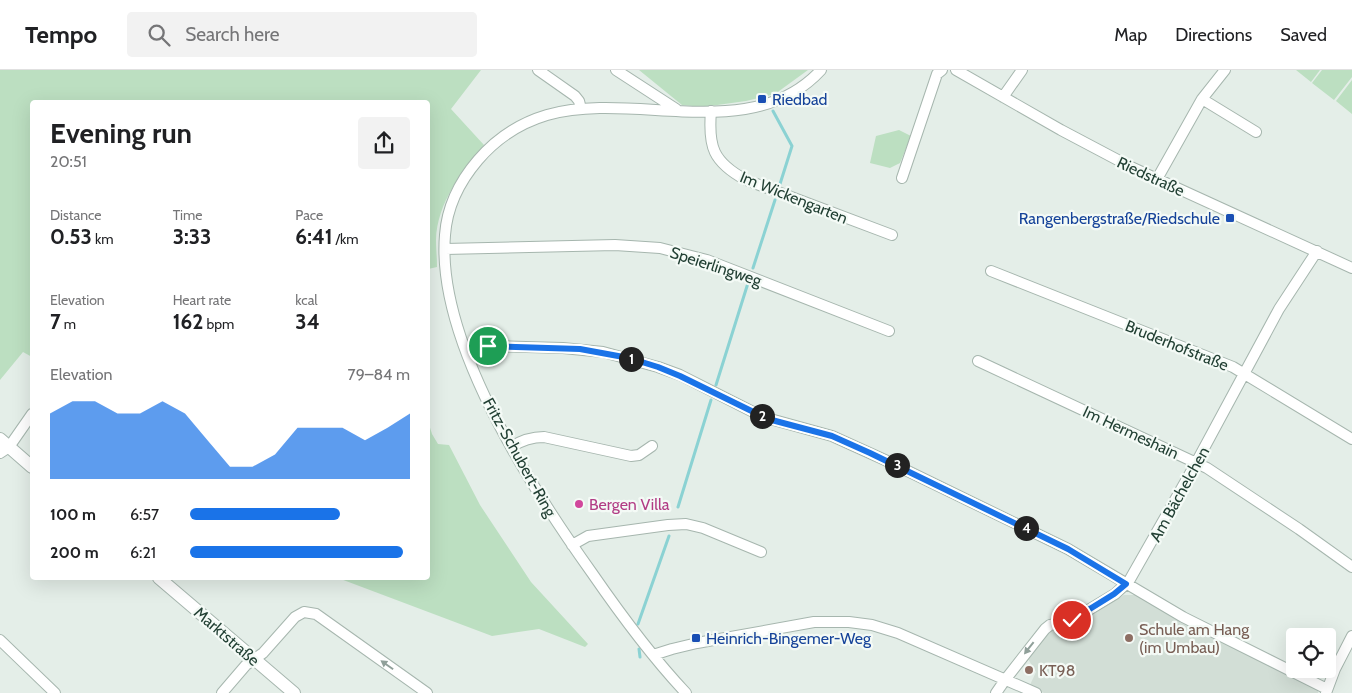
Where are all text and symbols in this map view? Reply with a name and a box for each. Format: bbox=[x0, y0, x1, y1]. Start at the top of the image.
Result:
search box bbox=[127, 12, 477, 57]
text: Tempo bbox=[25, 20, 97, 49]
icon: search bbox=[145, 21, 173, 49]
text: Search here bbox=[185, 23, 280, 46]
text: Map bbox=[1114, 24, 1147, 46]
text: Directions bbox=[1175, 24, 1252, 46]
text: Saved bbox=[1280, 24, 1327, 46]
place label: Riedbad bbox=[772, 90, 827, 109]
marker: Riedbad bbox=[756, 93, 768, 105]
text: Evening run bbox=[50, 116, 192, 150]
button: share bbox=[358, 117, 410, 169]
text: 20:51 bbox=[50, 152, 87, 171]
street label: Riedstraße bbox=[1114, 153, 1187, 200]
street label: Im Wickengarten bbox=[737, 167, 850, 228]
text: Distance bbox=[50, 206, 102, 224]
text: Time bbox=[173, 206, 202, 224]
text: Pace bbox=[295, 206, 323, 224]
place label: Rangenbergstraße/Riedschule bbox=[1019, 209, 1220, 228]
marker: Rangenbergstraße/Riedschule bbox=[1224, 212, 1236, 224]
text: 0.53 bbox=[50, 224, 92, 249]
text: 3:33 bbox=[173, 224, 211, 249]
text: 6:41 bbox=[295, 224, 332, 249]
text: km bbox=[92, 230, 114, 248]
text: /km bbox=[332, 230, 359, 248]
street label: Speierlingweg bbox=[668, 243, 765, 290]
text: Elevation bbox=[50, 291, 105, 309]
text: Heart rate bbox=[173, 291, 231, 309]
text: kcal bbox=[295, 291, 318, 309]
text: 7 bbox=[50, 309, 61, 334]
text: 162 bbox=[173, 309, 203, 334]
text: 34 bbox=[295, 309, 320, 334]
text: m bbox=[61, 315, 76, 333]
text: bpm bbox=[203, 315, 234, 333]
street label: Bruderhofstraße bbox=[1122, 316, 1231, 375]
pin bbox=[467, 325, 509, 367]
icon: arrive bbox=[474, 332, 502, 360]
pin: 1 bbox=[618, 346, 644, 372]
text: 1 bbox=[629, 350, 634, 368]
text: Elevation bbox=[50, 365, 113, 384]
text: 79–84 m bbox=[348, 365, 410, 384]
street label: Fritz-Schubert-Ring bbox=[479, 394, 561, 521]
street label: Im Hermeshain bbox=[1080, 402, 1182, 463]
pin: 2 bbox=[750, 404, 774, 428]
text: 2 bbox=[759, 407, 766, 425]
street label: Am Bächelchen bbox=[1146, 443, 1213, 545]
pin: 3 bbox=[884, 452, 910, 478]
text: 3 bbox=[894, 456, 901, 474]
place label: Bergen Villa bbox=[589, 495, 670, 514]
marker: Bergen Villa bbox=[573, 498, 585, 510]
text: 100 m bbox=[50, 505, 96, 524]
text: 6:57 bbox=[130, 505, 159, 524]
pin: 4 bbox=[1014, 516, 1038, 540]
text: 4 bbox=[1022, 519, 1031, 537]
text: 200 m bbox=[50, 543, 99, 562]
text: 6:21 bbox=[130, 543, 156, 562]
pin bbox=[1051, 599, 1093, 641]
street label: Marktstraße bbox=[190, 603, 263, 670]
icon: check bbox=[1058, 606, 1086, 634]
place label: Schule am Hang (im Umbau) bbox=[1139, 620, 1250, 657]
map controls bbox=[1286, 628, 1336, 678]
button: locate bbox=[1286, 628, 1336, 678]
place label: Heinrich-Bingemer-Weg bbox=[706, 629, 872, 648]
marker: Heinrich-Bingemer-Weg bbox=[690, 632, 702, 644]
marker: Schule am Hang (im Umbau) bbox=[1123, 632, 1135, 644]
one-way arrow bbox=[1024, 641, 1035, 654]
one-way arrow bbox=[381, 660, 394, 670]
place label: KT98 bbox=[1039, 661, 1075, 680]
marker: KT98 bbox=[1023, 664, 1035, 676]

